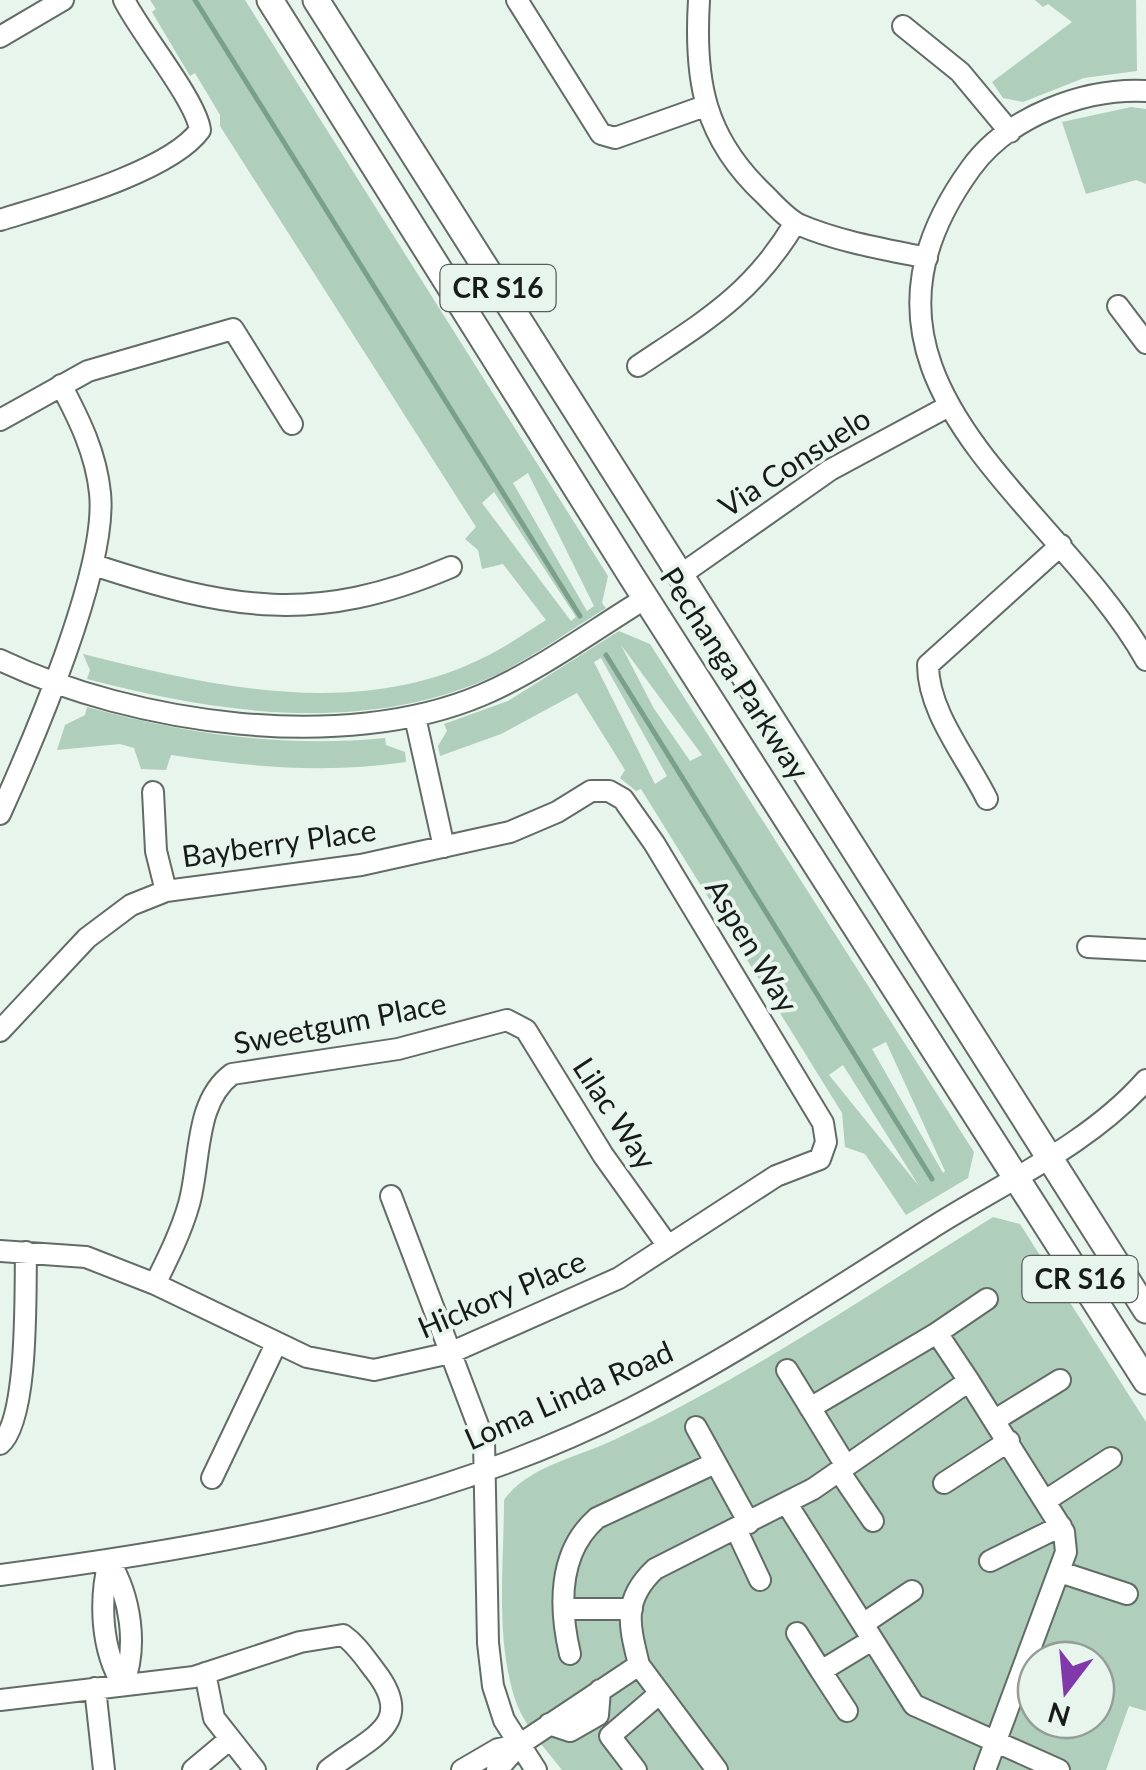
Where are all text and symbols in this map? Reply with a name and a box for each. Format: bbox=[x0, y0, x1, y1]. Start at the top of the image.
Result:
road number: CR S16 bbox=[440, 265, 556, 311]
street label: Via Consuelo bbox=[711, 399, 876, 524]
street label: Pechanga Parkway bbox=[654, 560, 818, 786]
street label: Bayberry Place bbox=[179, 811, 378, 873]
street label: Aspen Way bbox=[699, 872, 807, 1019]
street label: Sweetgum Place bbox=[230, 984, 449, 1060]
street label: Lilac Way bbox=[566, 1050, 665, 1176]
street label: Hickory Place bbox=[412, 1242, 591, 1345]
road number: CR S16 bbox=[1022, 1256, 1138, 1302]
street label: Loma Linda Road bbox=[459, 1332, 678, 1456]
north arrow bbox=[1016, 1640, 1116, 1740]
text: N bbox=[1044, 1696, 1074, 1734]

